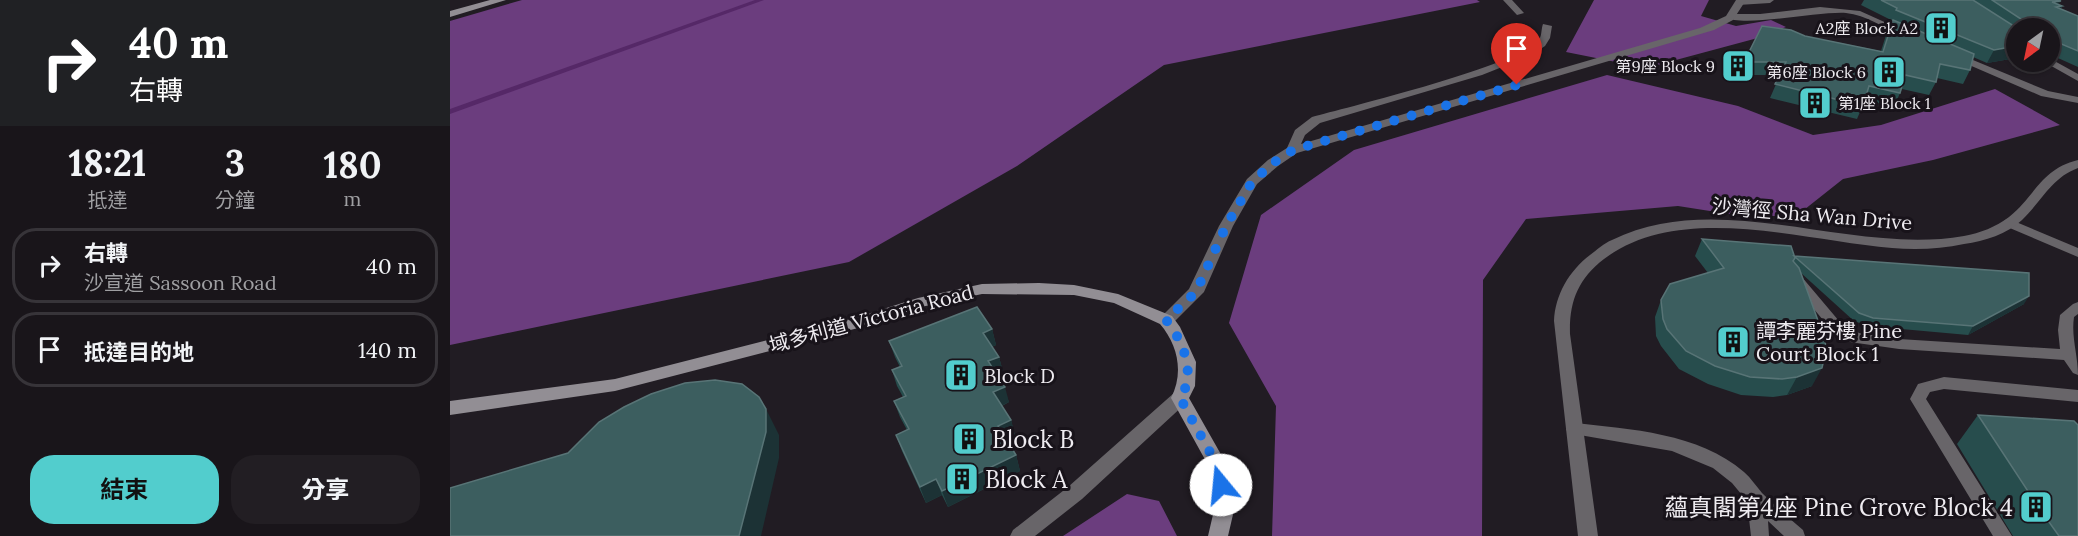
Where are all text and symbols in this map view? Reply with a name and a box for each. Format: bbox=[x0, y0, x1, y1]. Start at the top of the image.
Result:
building icon: A2座 Block A2 bbox=[1923, 10, 1959, 46]
text: 40 m bbox=[129, 16, 228, 70]
place label: A2座 Block A2 bbox=[1815, 18, 1918, 38]
north arrow bbox=[2006, 18, 2060, 72]
map controls bbox=[2006, 18, 2060, 72]
pin bbox=[1491, 23, 1542, 85]
icon: right bbox=[30, 24, 108, 102]
icon: arrive bbox=[1500, 32, 1533, 65]
building icon: 第9座 Block 9 bbox=[1720, 48, 1756, 84]
building icon: 第6座 Block 6 bbox=[1871, 54, 1907, 90]
place label: 第9座 Block 9 bbox=[1615, 56, 1715, 76]
place label: 第6座 Block 6 bbox=[1766, 62, 1866, 82]
text: 右轉 bbox=[129, 73, 183, 107]
building icon: 第1座 Block 1 bbox=[1797, 85, 1833, 121]
place label: 第1座 Block 1 bbox=[1838, 93, 1931, 113]
text: 18:21 bbox=[68, 140, 146, 186]
text: 3 bbox=[225, 140, 245, 186]
text: 180 bbox=[323, 142, 382, 188]
text: m bbox=[344, 186, 361, 211]
text: 抵達 bbox=[87, 187, 127, 212]
text: 分鐘 bbox=[215, 187, 255, 212]
street label: 沙灣徑 Sha Wan Drive bbox=[1711, 193, 1913, 235]
text: 右轉 bbox=[84, 239, 128, 267]
icon: right bbox=[33, 249, 66, 282]
text: 40 m bbox=[366, 252, 417, 280]
text: 沙宣道 Sassoon Road bbox=[84, 270, 277, 295]
street label: 域多利道 Victoria Road bbox=[766, 279, 976, 357]
place label: 譚李麗芬樓 Pine Court Block 1 bbox=[1756, 318, 1902, 366]
building icon: 譚李麗芬樓 Pine Court Block 1 bbox=[1715, 324, 1751, 360]
icon: arrive bbox=[33, 333, 66, 366]
text: 140 m bbox=[358, 336, 417, 364]
text: 抵達目的地 bbox=[84, 338, 194, 366]
building icon: Block D bbox=[943, 357, 979, 393]
place label: Block D bbox=[984, 363, 1055, 388]
building icon: Block B bbox=[951, 421, 987, 457]
place label: Block B bbox=[992, 424, 1074, 455]
position arrow bbox=[1189, 453, 1253, 517]
button: 結束 bbox=[30, 455, 219, 524]
button: 分享 bbox=[231, 455, 420, 524]
building icon: Block A bbox=[944, 461, 980, 497]
place label: Block A bbox=[985, 464, 1068, 495]
building icon: 蘊真閣第4座 Pine Grove Block 4 bbox=[2018, 489, 2054, 525]
place label: 蘊真閣第4座 Pine Grove Block 4 bbox=[1665, 492, 2013, 523]

